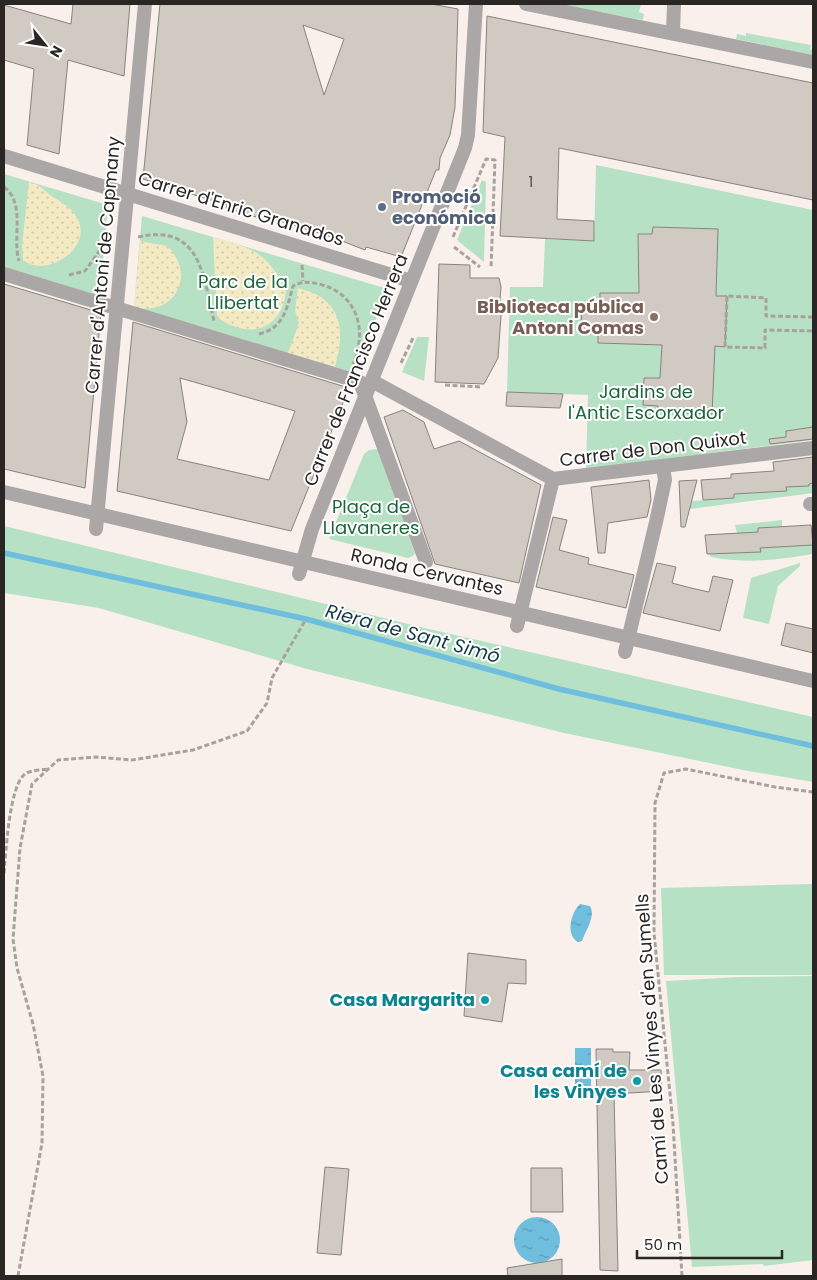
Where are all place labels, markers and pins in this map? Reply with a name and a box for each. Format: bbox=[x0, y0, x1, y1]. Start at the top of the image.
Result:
place label: Promoció económica bbox=[392, 184, 497, 230]
marker: Promoció económica bbox=[376, 201, 388, 213]
place label: Biblioteca pública Antoni Comas bbox=[477, 294, 644, 340]
marker: Biblioteca pública Antoni Comas bbox=[648, 311, 660, 323]
place label: Casa Margarita bbox=[330, 987, 475, 1012]
marker: Casa Margarita bbox=[479, 994, 491, 1006]
place label: Casa camí de les Vinyes bbox=[500, 1058, 627, 1104]
marker: Casa camí de les Vinyes bbox=[631, 1075, 643, 1087]

